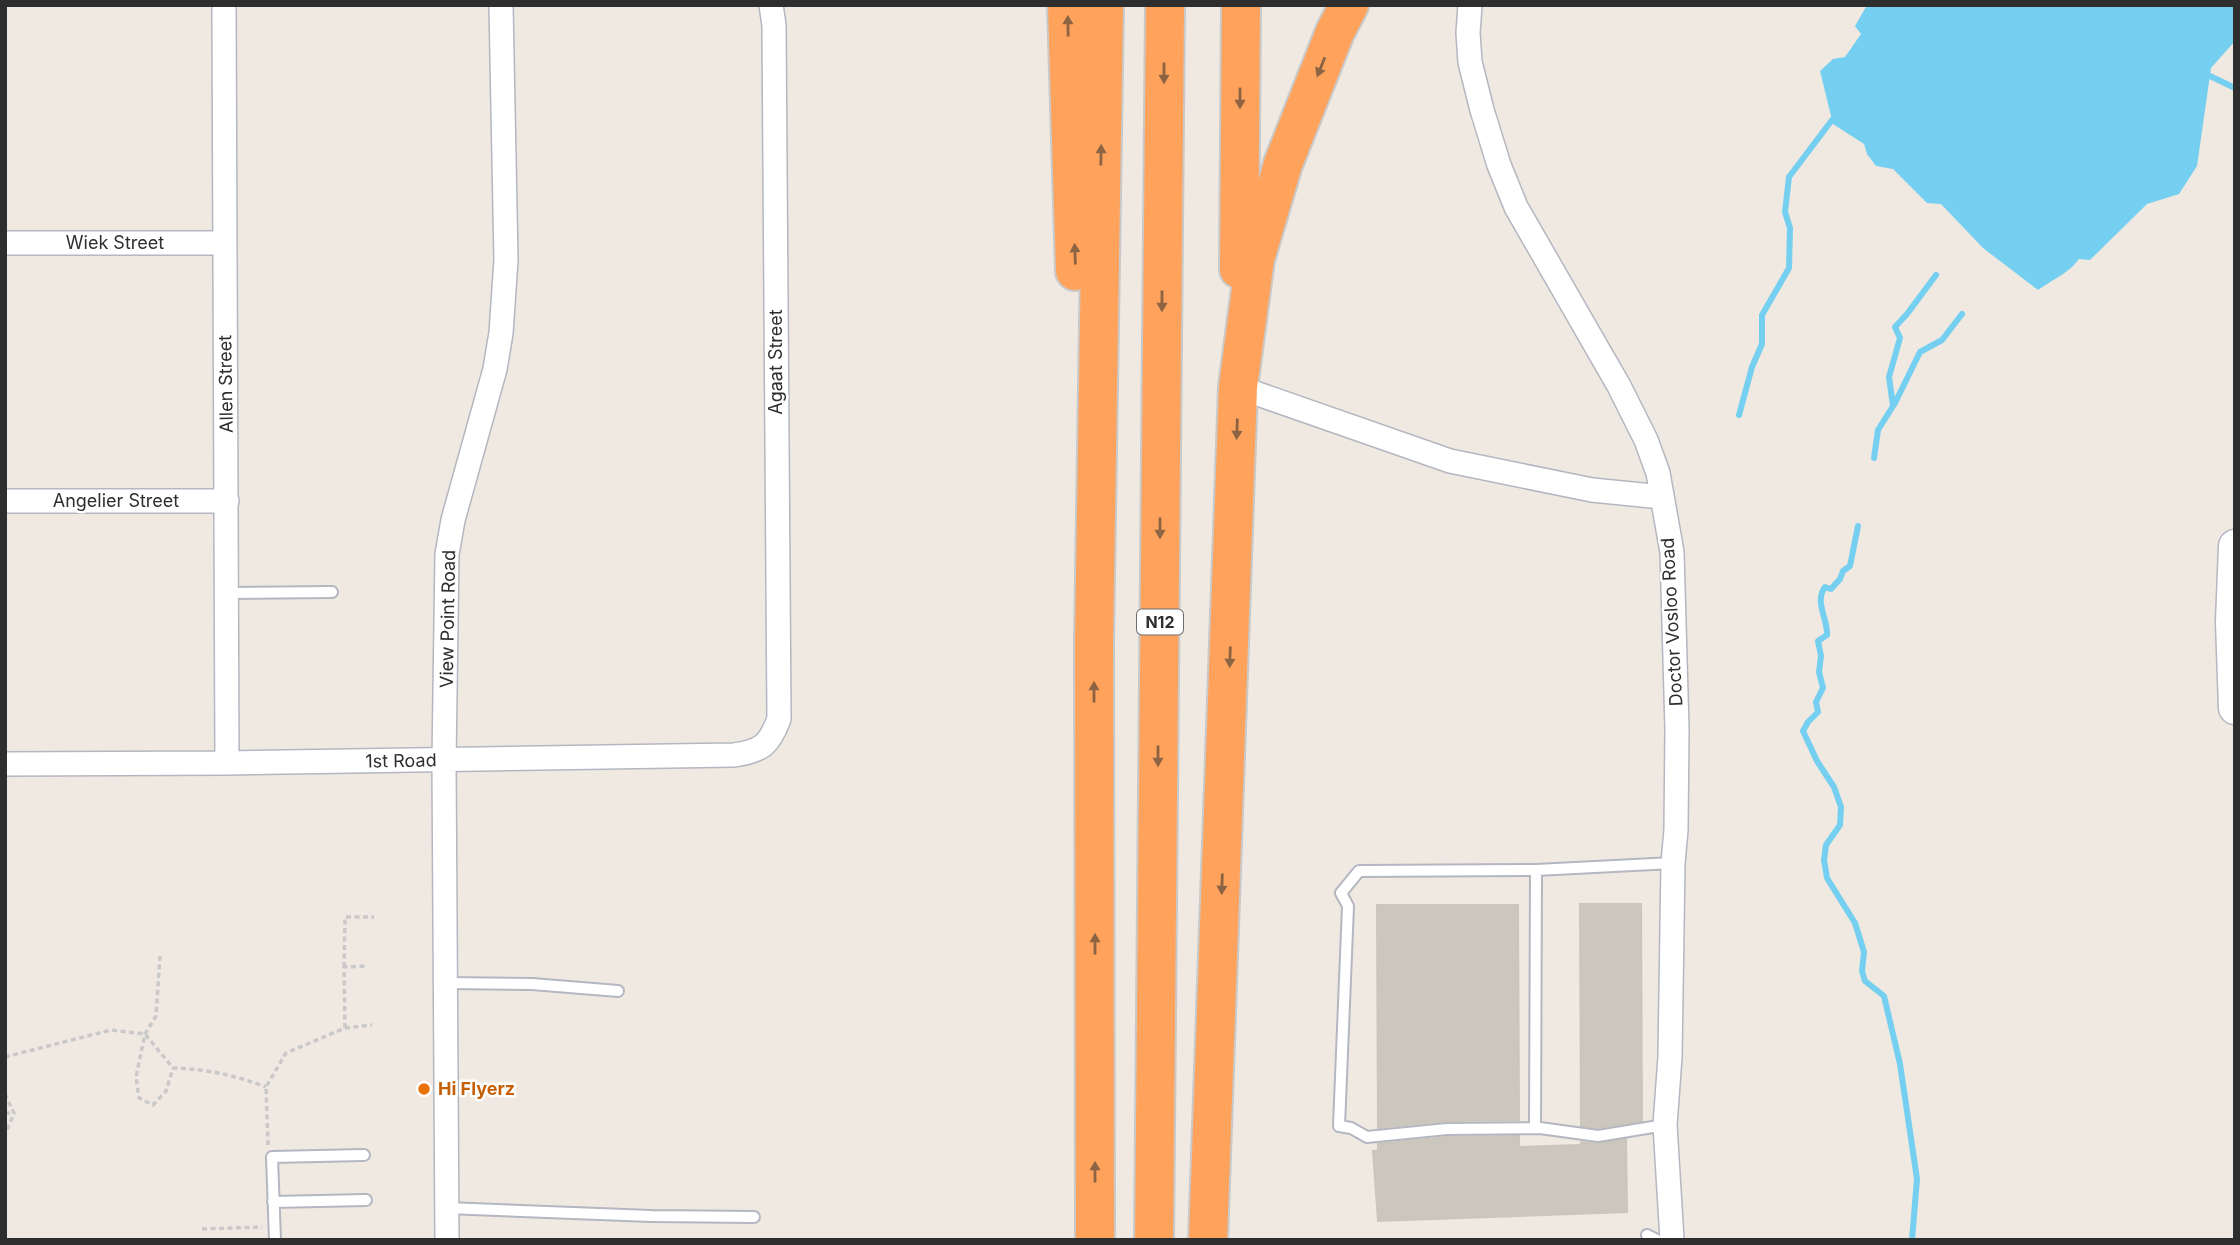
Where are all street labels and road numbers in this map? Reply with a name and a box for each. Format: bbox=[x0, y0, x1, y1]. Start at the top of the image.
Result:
street label: Wiek Street bbox=[66, 232, 164, 253]
street label: Agaat Street bbox=[765, 309, 786, 415]
street label: Allen Street bbox=[214, 335, 237, 433]
street label: Angelier Street bbox=[53, 490, 179, 511]
street label: Doctor Vosloo Road bbox=[1657, 537, 1686, 707]
street label: View Point Road bbox=[436, 550, 459, 688]
road number: N12 bbox=[1137, 610, 1183, 635]
street label: 1st Road bbox=[365, 749, 437, 772]

